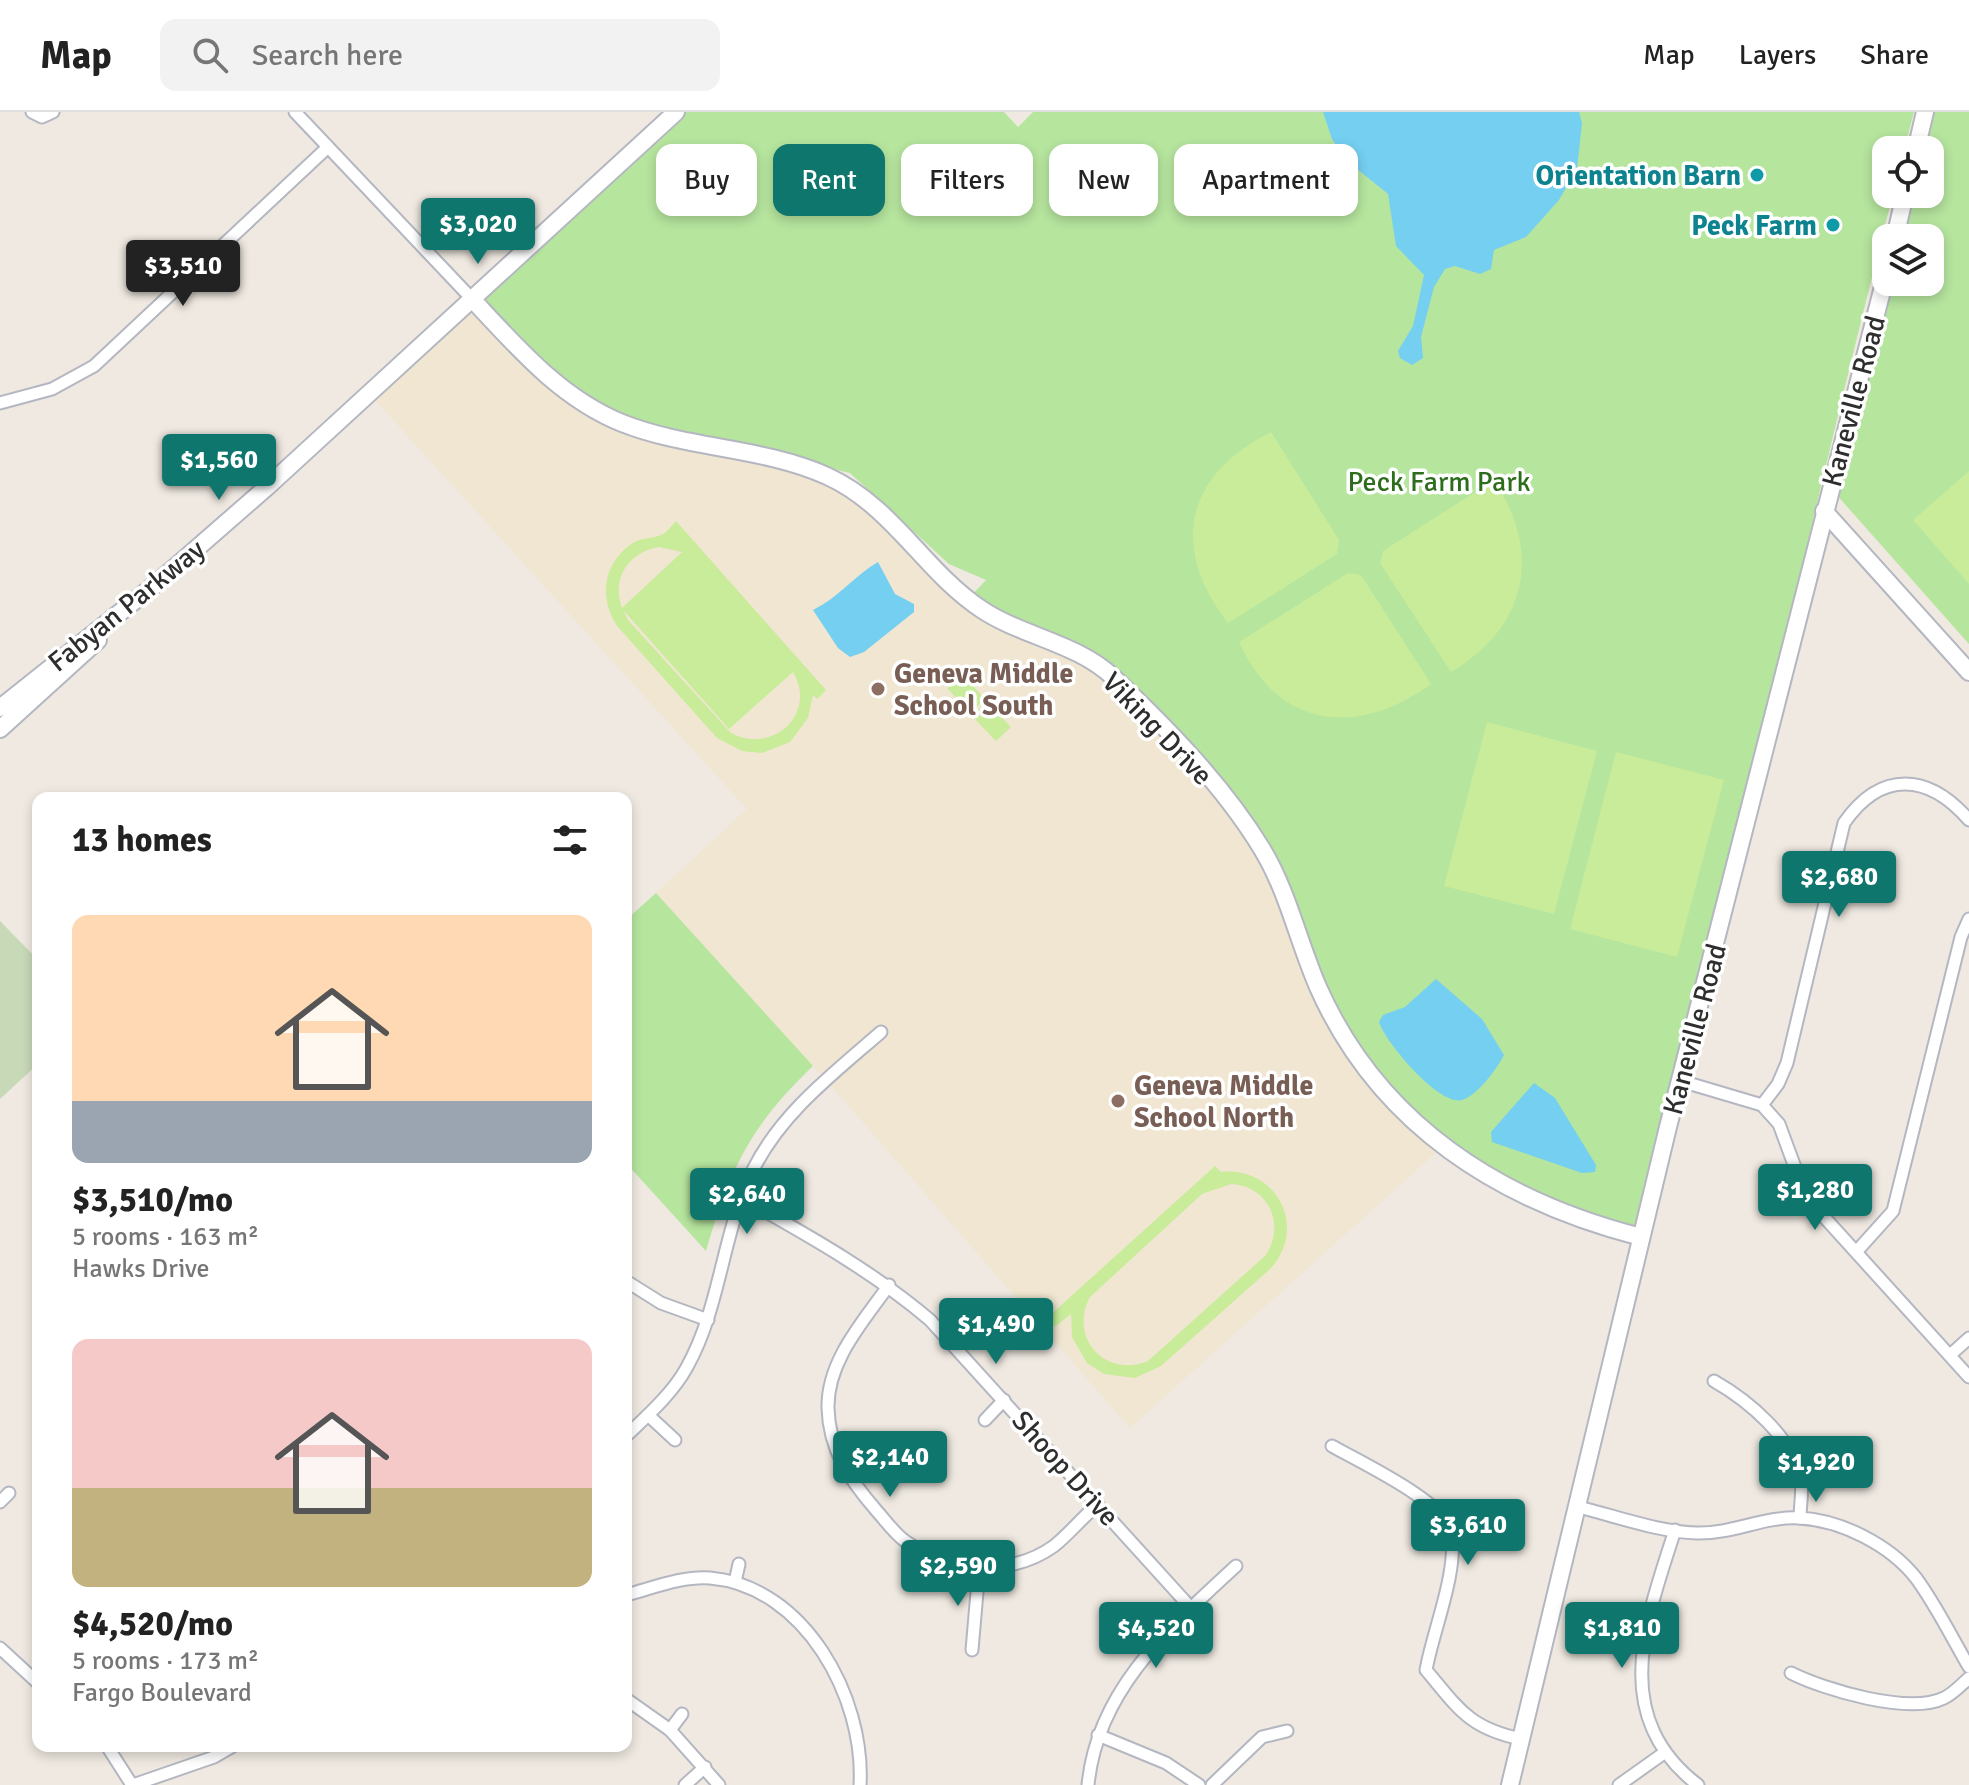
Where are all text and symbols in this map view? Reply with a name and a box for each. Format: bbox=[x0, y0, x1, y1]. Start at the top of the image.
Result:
search box bbox=[160, 19, 720, 91]
text: Map bbox=[40, 32, 112, 79]
icon: search bbox=[188, 33, 232, 77]
text: Search here bbox=[252, 37, 403, 74]
text: Map bbox=[1643, 38, 1695, 72]
text: Layers bbox=[1739, 38, 1816, 72]
text: Share bbox=[1860, 38, 1929, 72]
map controls bbox=[1872, 136, 1944, 296]
button: locate bbox=[1872, 136, 1944, 208]
chip: Buy bbox=[656, 144, 757, 216]
chip: Rent bbox=[773, 144, 885, 216]
chip: Filters bbox=[901, 144, 1033, 216]
chip: New bbox=[1049, 144, 1158, 216]
chip: Apartment bbox=[1174, 144, 1358, 216]
place label: Orientation Barn bbox=[1536, 159, 1741, 193]
marker: Orientation Barn bbox=[1748, 166, 1766, 184]
pin: $3,020 bbox=[413, 198, 543, 266]
text: $3,020 bbox=[439, 208, 517, 240]
place label: Peck Farm bbox=[1691, 209, 1817, 243]
marker: Peck Farm bbox=[1824, 216, 1842, 234]
button: layers bbox=[1872, 224, 1944, 296]
pin: $3,510 bbox=[118, 240, 248, 308]
text: $3,510 bbox=[144, 250, 222, 282]
street label: Kaneville Road bbox=[1815, 312, 1893, 491]
pin: $1,560 bbox=[154, 434, 284, 502]
text: $1,560 bbox=[180, 444, 258, 476]
park label: Peck Farm Park bbox=[1348, 465, 1531, 499]
street label: Fabyan Parkway bbox=[41, 532, 212, 679]
place label: Geneva Middle School South bbox=[894, 657, 1073, 723]
street label: Viking Drive bbox=[1095, 665, 1220, 792]
marker: Geneva Middle School South bbox=[869, 680, 887, 698]
icon: filters bbox=[548, 818, 592, 862]
text: 13 homes bbox=[72, 819, 212, 861]
pin: $2,680 bbox=[1774, 851, 1904, 919]
text: $2,680 bbox=[1800, 861, 1878, 893]
street label: Kaneville Road bbox=[1656, 940, 1734, 1119]
icon: home bbox=[260, 967, 404, 1111]
place label: Geneva Middle School North bbox=[1134, 1069, 1313, 1135]
marker: Geneva Middle School North bbox=[1109, 1092, 1127, 1110]
pin: $1,280 bbox=[1750, 1164, 1880, 1232]
pin: $2,640 bbox=[682, 1168, 812, 1236]
text: $1,280 bbox=[1776, 1174, 1854, 1206]
text: $2,640 bbox=[708, 1178, 786, 1210]
text: $3,510/mo bbox=[72, 1179, 233, 1221]
text: 5 rooms · 163 m² bbox=[72, 1221, 259, 1253]
text: Hawks Drive bbox=[72, 1253, 210, 1285]
pin: $1,490 bbox=[931, 1298, 1061, 1366]
text: $1,490 bbox=[957, 1308, 1035, 1340]
icon: home bbox=[260, 1391, 404, 1535]
street label: Shoop Drive bbox=[1005, 1404, 1126, 1533]
pin: $2,140 bbox=[825, 1431, 955, 1499]
pin: $1,920 bbox=[1751, 1436, 1881, 1504]
text: $2,140 bbox=[851, 1441, 929, 1473]
text: $1,920 bbox=[1777, 1446, 1855, 1478]
pin: $3,610 bbox=[1403, 1499, 1533, 1567]
text: $3,610 bbox=[1429, 1509, 1507, 1541]
pin: $2,590 bbox=[893, 1540, 1023, 1608]
text: $2,590 bbox=[919, 1550, 997, 1582]
pin: $4,520 bbox=[1091, 1602, 1221, 1670]
pin: $1,810 bbox=[1557, 1602, 1687, 1670]
text: $4,520/mo bbox=[72, 1603, 233, 1645]
text: $4,520 bbox=[1117, 1612, 1195, 1644]
text: $1,810 bbox=[1583, 1612, 1661, 1644]
text: 5 rooms · 173 m² bbox=[72, 1645, 259, 1677]
text: Fargo Boulevard bbox=[72, 1677, 252, 1709]

